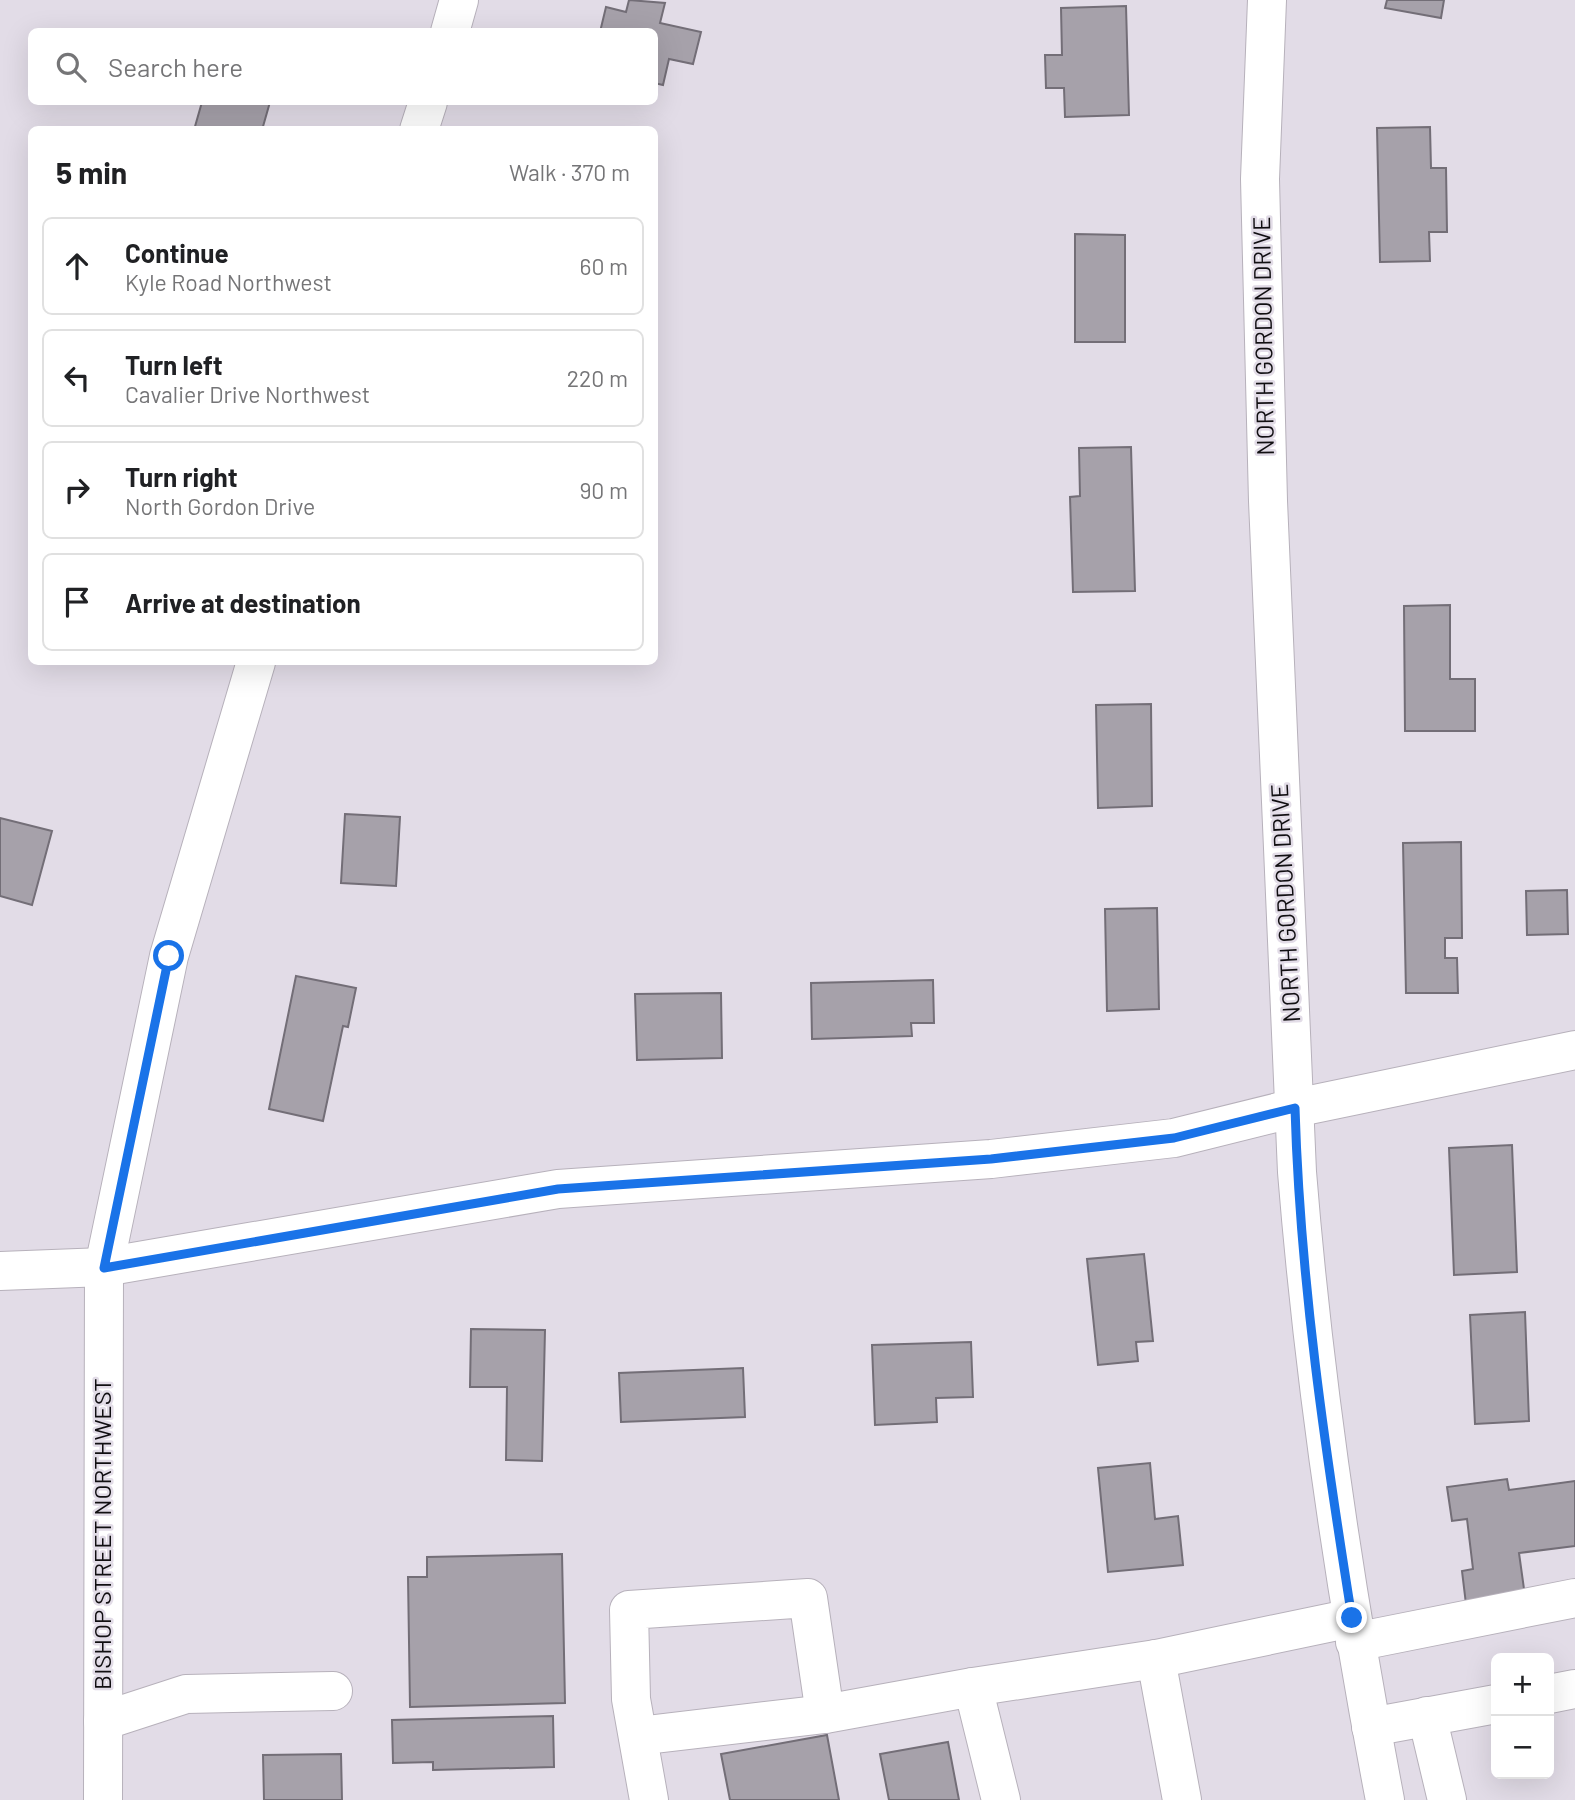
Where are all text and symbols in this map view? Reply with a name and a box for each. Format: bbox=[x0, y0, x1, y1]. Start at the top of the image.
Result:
search box bbox=[28, 28, 658, 105]
icon: search bbox=[52, 48, 90, 86]
text: Search here bbox=[108, 51, 243, 82]
text: 5 min bbox=[56, 154, 127, 190]
text: Walk · 370 m bbox=[509, 158, 630, 186]
street label: NORTH GORDON DRIVE bbox=[1246, 216, 1279, 456]
text: Continue bbox=[125, 237, 229, 268]
icon: ahead bbox=[58, 247, 96, 285]
text: 60 m bbox=[580, 252, 628, 280]
text: Kyle Road Northwest bbox=[125, 268, 332, 296]
text: Turn left bbox=[125, 349, 223, 380]
icon: left bbox=[58, 359, 96, 397]
text: 220 m bbox=[567, 364, 628, 392]
text: Cavalier Drive Northwest bbox=[125, 380, 370, 408]
text: Turn right bbox=[125, 461, 238, 492]
icon: right bbox=[58, 471, 96, 509]
text: 90 m bbox=[579, 476, 628, 504]
text: North Gordon Drive bbox=[125, 492, 315, 520]
icon: arrive bbox=[58, 583, 96, 621]
text: Arrive at destination bbox=[125, 587, 361, 618]
street label: NORTH GORDON DRIVE bbox=[1264, 783, 1305, 1023]
route start bbox=[153, 940, 184, 971]
street label: BISHOP STREET NORTHWEST bbox=[87, 1378, 116, 1690]
route end bbox=[1336, 1602, 1367, 1633]
map controls bbox=[1491, 1653, 1554, 1779]
button: + bbox=[1491, 1653, 1554, 1716]
button: − bbox=[1491, 1716, 1554, 1779]

